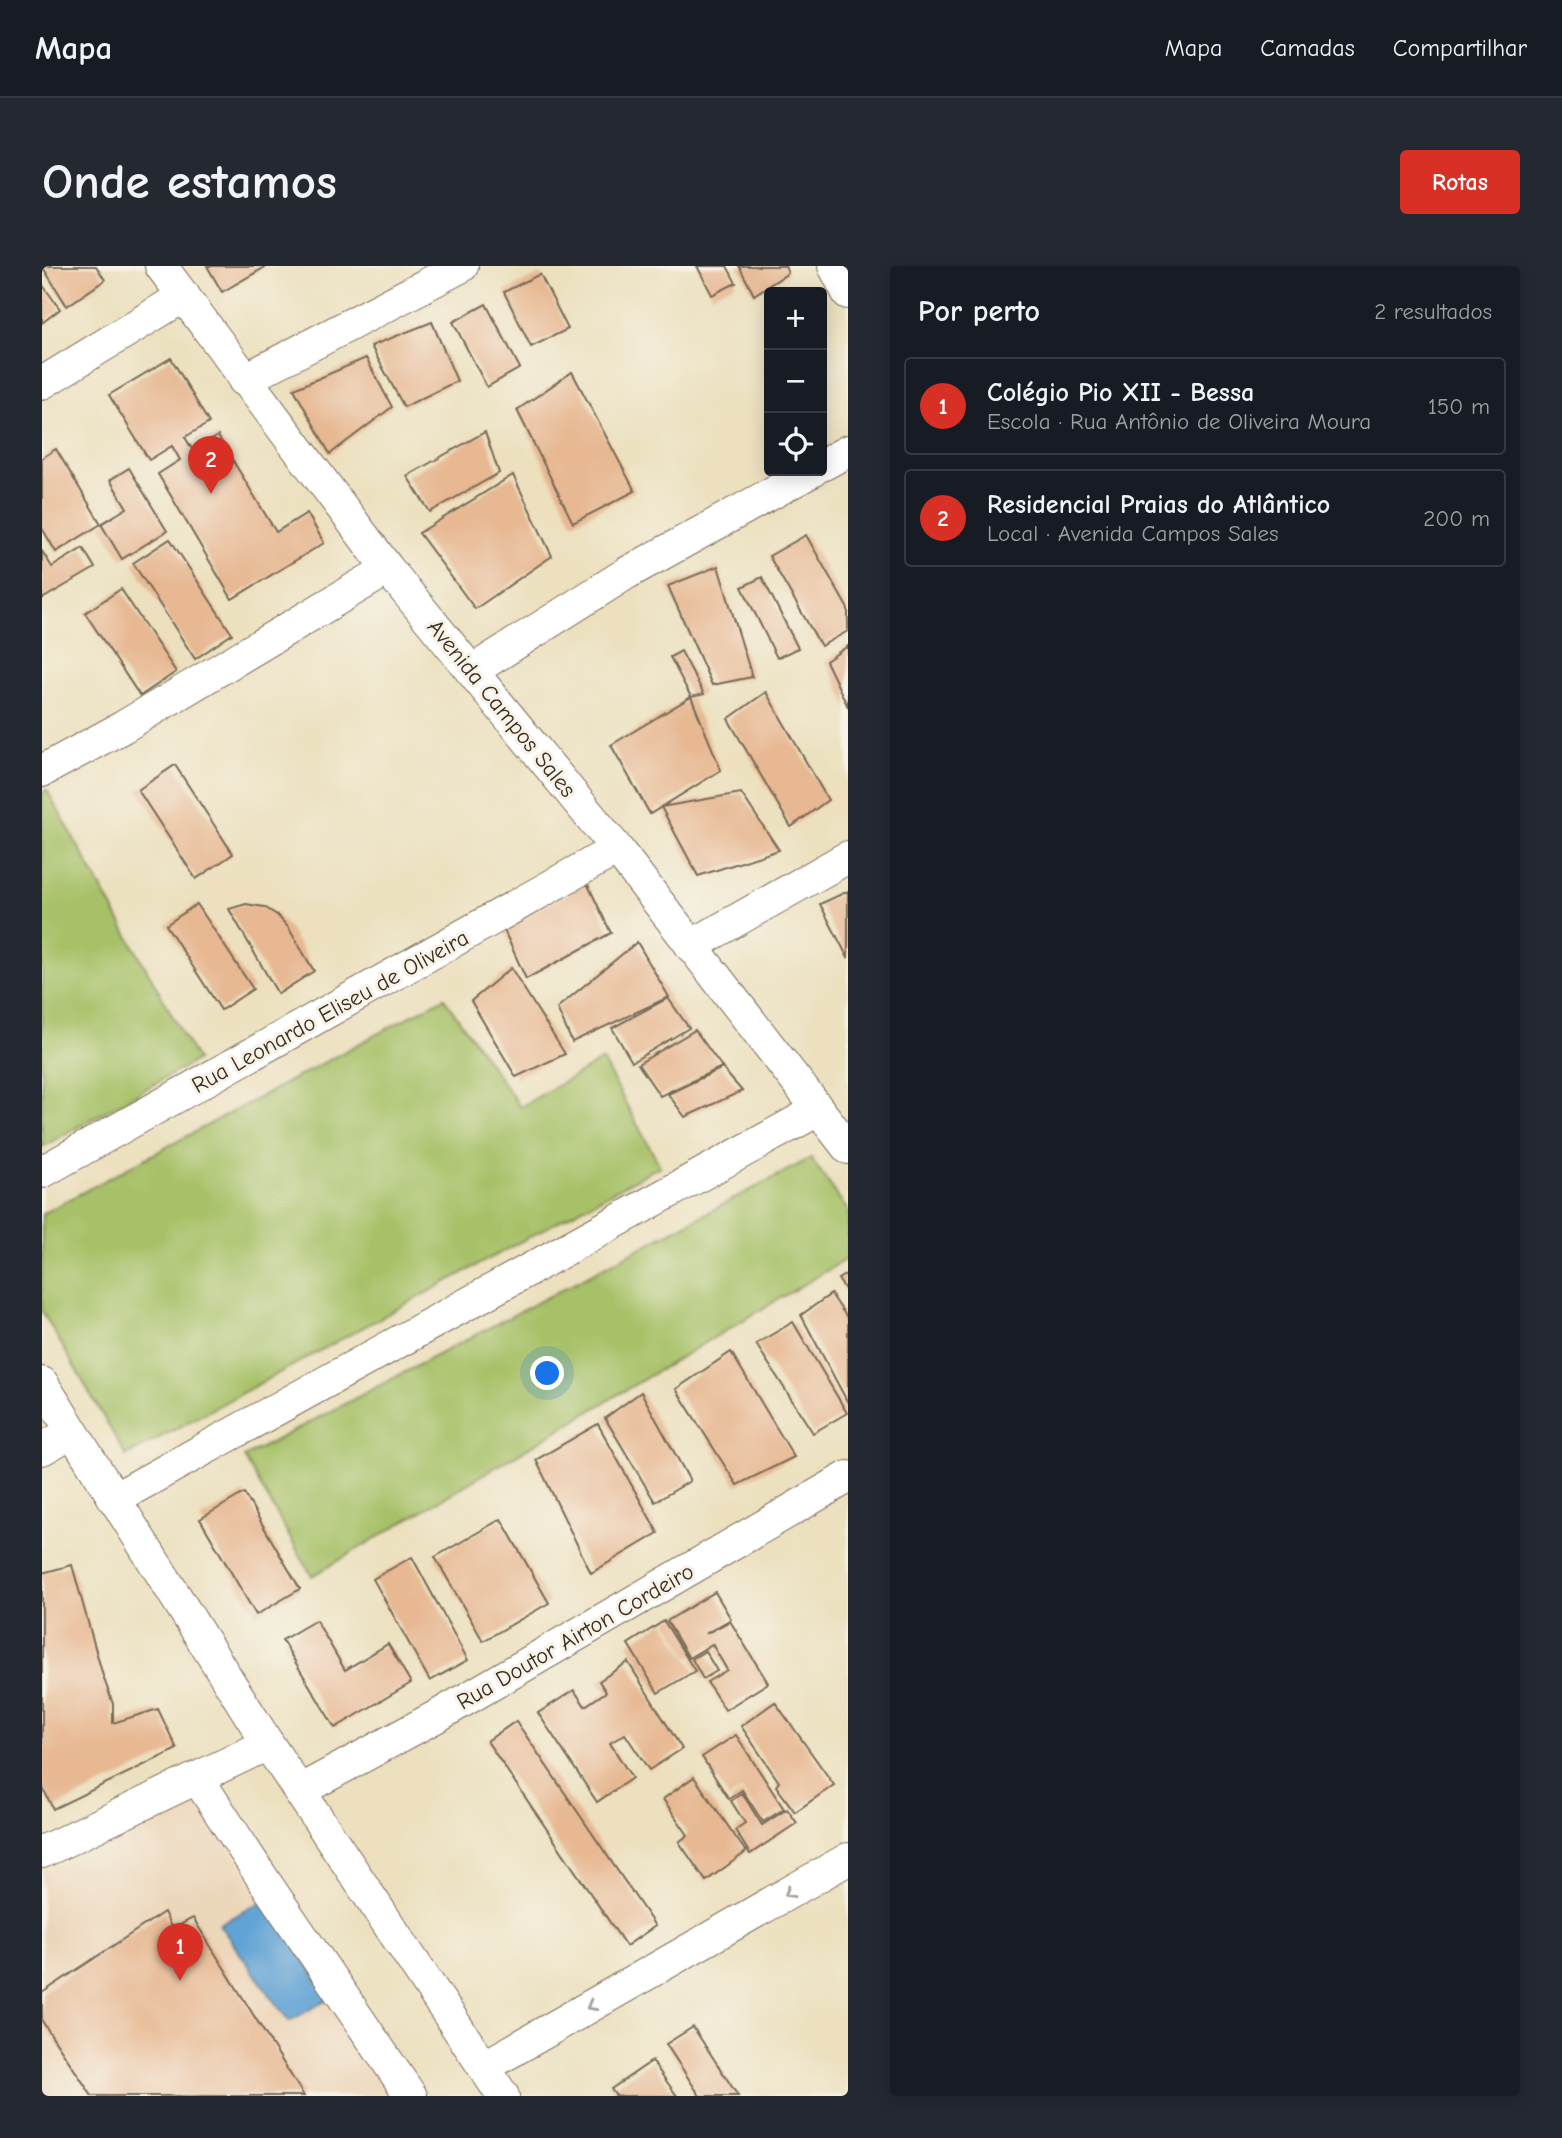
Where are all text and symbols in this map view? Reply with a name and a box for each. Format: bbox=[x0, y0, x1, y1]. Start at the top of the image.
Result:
text: Mapa bbox=[35, 29, 112, 67]
text: Mapa bbox=[1165, 34, 1222, 62]
text: Camadas bbox=[1260, 34, 1355, 62]
text: Compartilhar bbox=[1393, 34, 1527, 62]
button: Rotas bbox=[1400, 150, 1520, 214]
text: Onde estamos bbox=[42, 154, 337, 210]
map controls bbox=[764, 287, 827, 476]
button: + bbox=[764, 287, 827, 350]
text: Por perto bbox=[918, 294, 1040, 329]
text: 2 resultados bbox=[1374, 298, 1492, 325]
button: − bbox=[764, 350, 827, 413]
text: Colégio Pio XII - Bessa bbox=[987, 378, 1254, 408]
text: 1 bbox=[938, 393, 948, 420]
text: 150 m bbox=[1428, 393, 1490, 420]
text: Escola · Rua Antônio de Oliveira Moura bbox=[987, 408, 1371, 435]
button: locate bbox=[764, 413, 827, 476]
pin: 2 bbox=[188, 436, 234, 494]
text: Residencial Praias do Atlântico bbox=[987, 490, 1330, 520]
text: 2 bbox=[937, 505, 949, 532]
text: 200 m bbox=[1423, 505, 1490, 532]
text: Local · Avenida Campos Sales bbox=[987, 520, 1279, 547]
street label: Avenida Campos Sales bbox=[422, 614, 582, 803]
street label: Rua Leonardo Eliseu de Oliveira bbox=[187, 924, 473, 1099]
your location bbox=[530, 1356, 564, 1390]
street label: Rua Doutor Airton Cordeiro bbox=[452, 1557, 699, 1715]
one-way arrow bbox=[783, 1885, 796, 1898]
pin: 1 bbox=[157, 1923, 203, 1981]
one-way arrow bbox=[586, 1997, 599, 2010]

